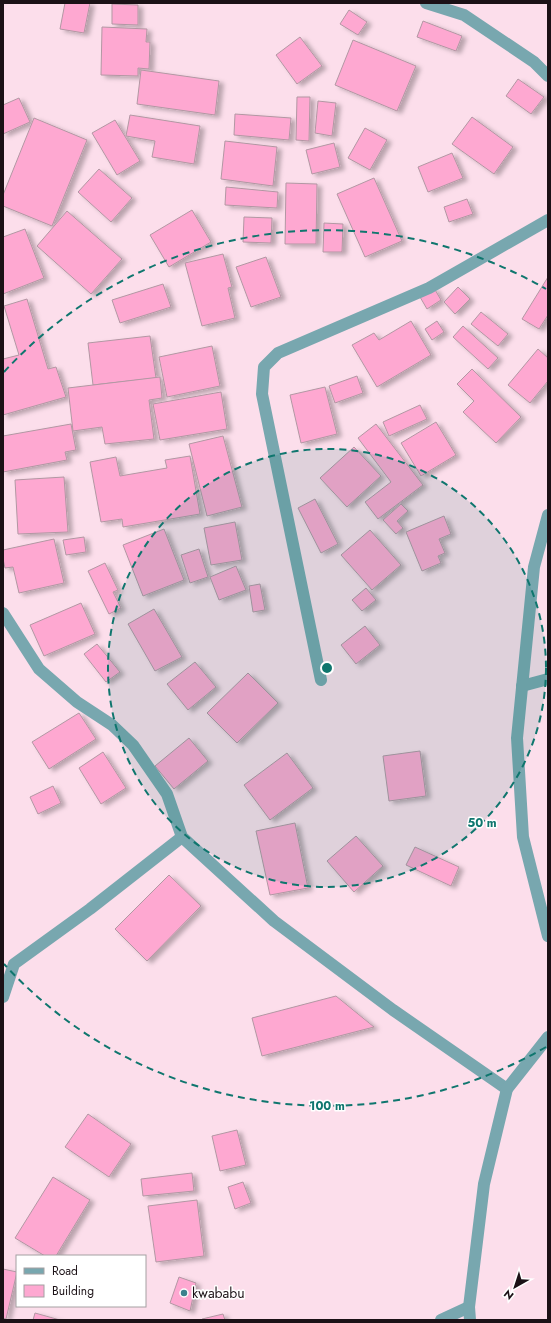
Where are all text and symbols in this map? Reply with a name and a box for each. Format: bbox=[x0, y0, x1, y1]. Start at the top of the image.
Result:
centre of rings bbox=[320, 661, 334, 675]
text: 50 m bbox=[467, 814, 497, 832]
text: 100 m bbox=[309, 1097, 345, 1115]
legend bbox=[16, 1255, 146, 1307]
text: Road bbox=[52, 1262, 78, 1280]
north arrow bbox=[495, 1267, 535, 1307]
text: Building bbox=[52, 1282, 94, 1300]
place label: kwababu bbox=[192, 1283, 245, 1303]
text: N bbox=[500, 1286, 517, 1304]
marker: kwababu bbox=[179, 1288, 189, 1298]

